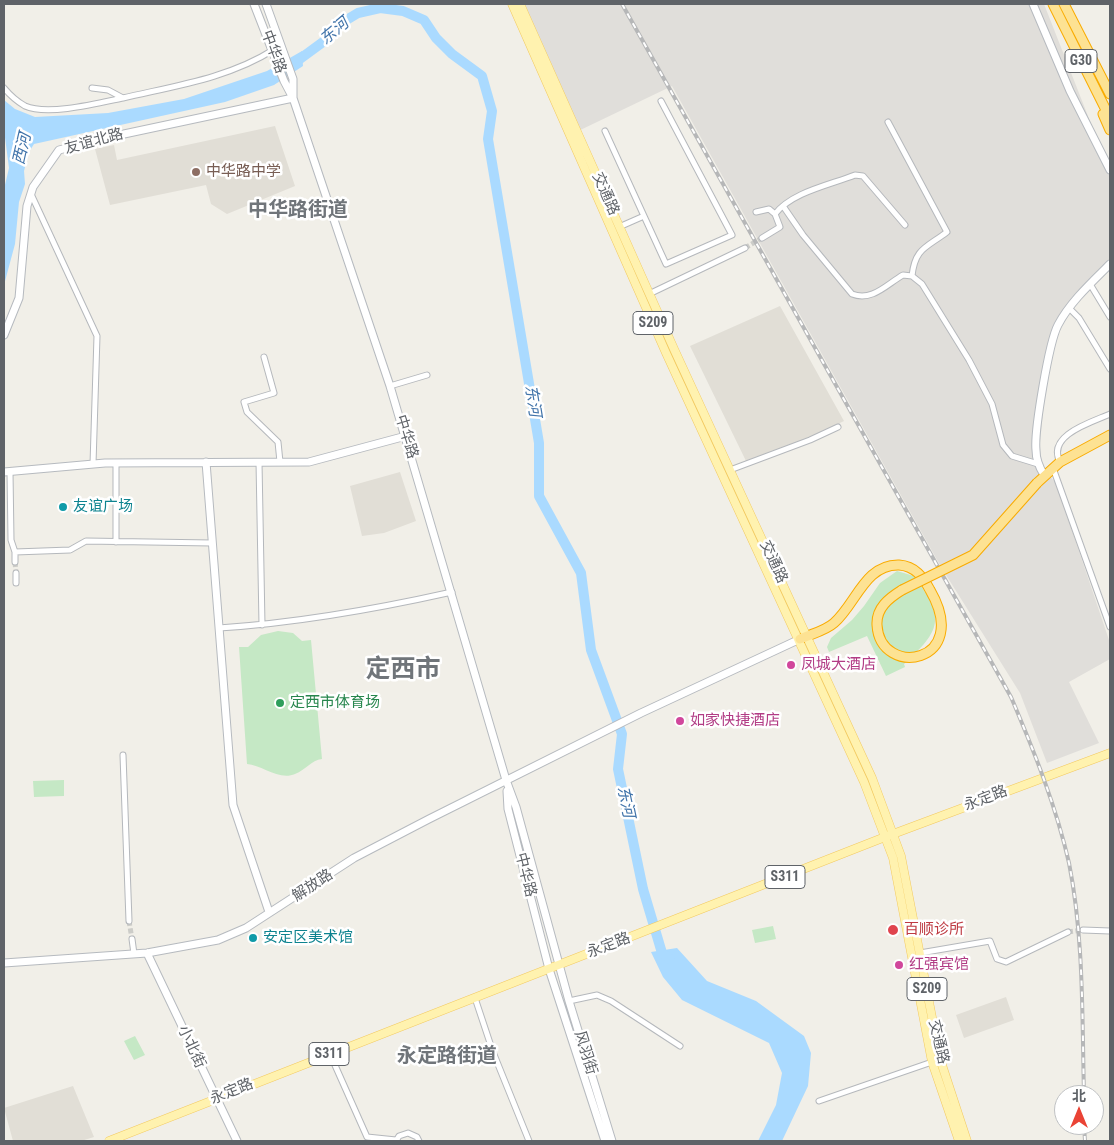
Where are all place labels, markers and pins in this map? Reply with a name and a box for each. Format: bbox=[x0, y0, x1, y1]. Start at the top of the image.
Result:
place label: 中华路中学 bbox=[206, 163, 281, 181]
marker: 中华路中学 bbox=[190, 166, 202, 178]
place label: 友谊广场 bbox=[73, 498, 133, 516]
marker: 友谊广场 bbox=[57, 501, 69, 513]
place label: 凤城大酒店 bbox=[801, 656, 876, 674]
marker: 凤城大酒店 bbox=[785, 659, 797, 671]
place label: 定西市体育场 bbox=[290, 694, 380, 712]
marker: 定西市体育场 bbox=[274, 697, 286, 709]
place label: 如家快捷酒店 bbox=[690, 712, 780, 730]
marker: 如家快捷酒店 bbox=[674, 715, 686, 727]
place label: 百顺诊所 bbox=[904, 921, 964, 939]
marker: 百顺诊所 bbox=[886, 923, 900, 937]
place label: 安定区美术馆 bbox=[263, 929, 353, 947]
marker: 安定区美术馆 bbox=[247, 932, 259, 944]
place label: 红强宾馆 bbox=[909, 956, 969, 974]
marker: 红强宾馆 bbox=[893, 959, 905, 971]

